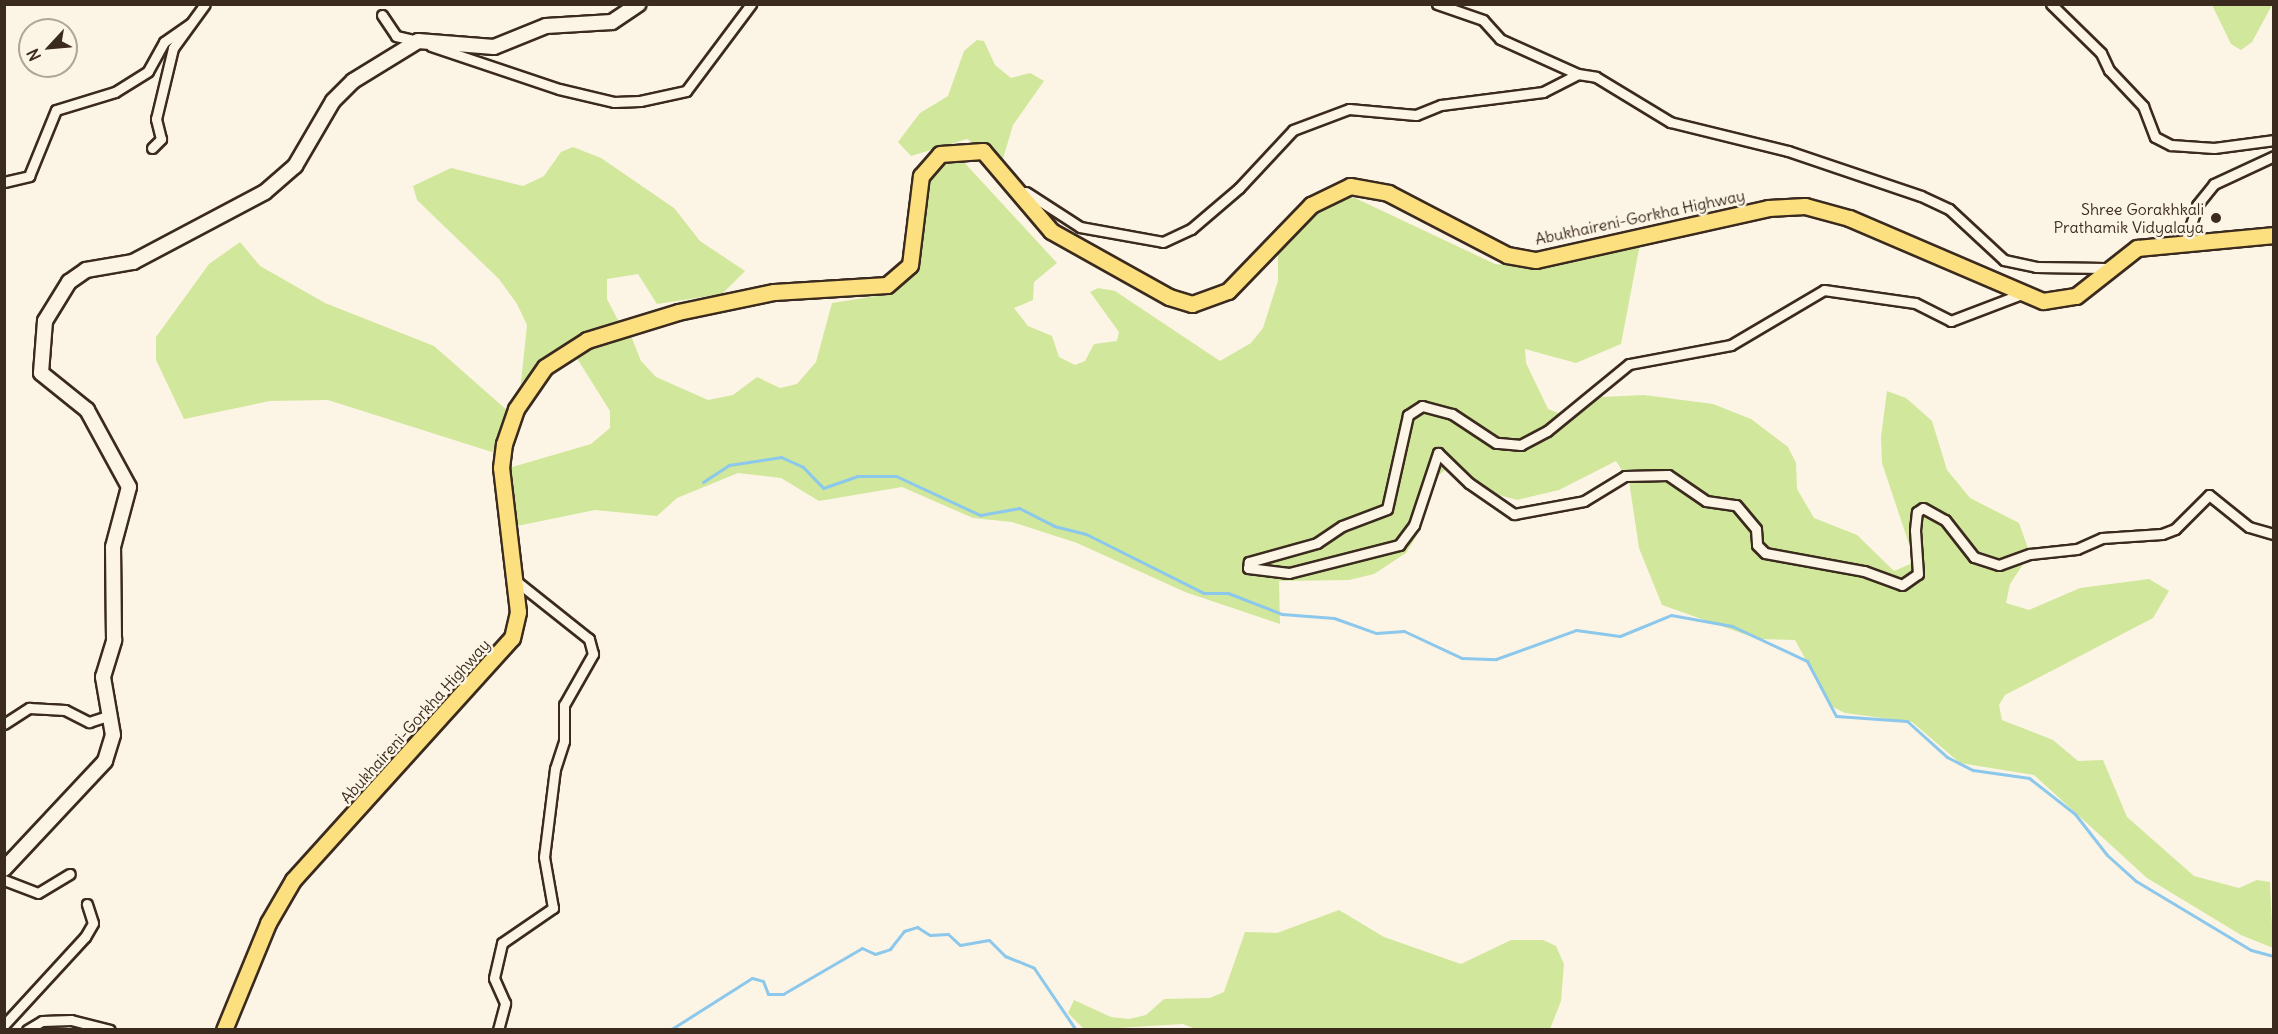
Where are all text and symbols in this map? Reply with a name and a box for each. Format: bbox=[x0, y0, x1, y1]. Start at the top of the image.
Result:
north arrow bbox=[18, 18, 78, 78]
text: N bbox=[22, 46, 45, 64]
street label: Abukhaireni-Gorkha Highway bbox=[1533, 185, 1747, 249]
place label: Shree Gorakhkali Prathamik Vidyalaya bbox=[2053, 199, 2204, 237]
marker: Shree Gorakhkali Prathamik Vidyalaya bbox=[2209, 211, 2223, 225]
street label: Abukhaireni-Gorkha Highway bbox=[336, 635, 494, 807]

